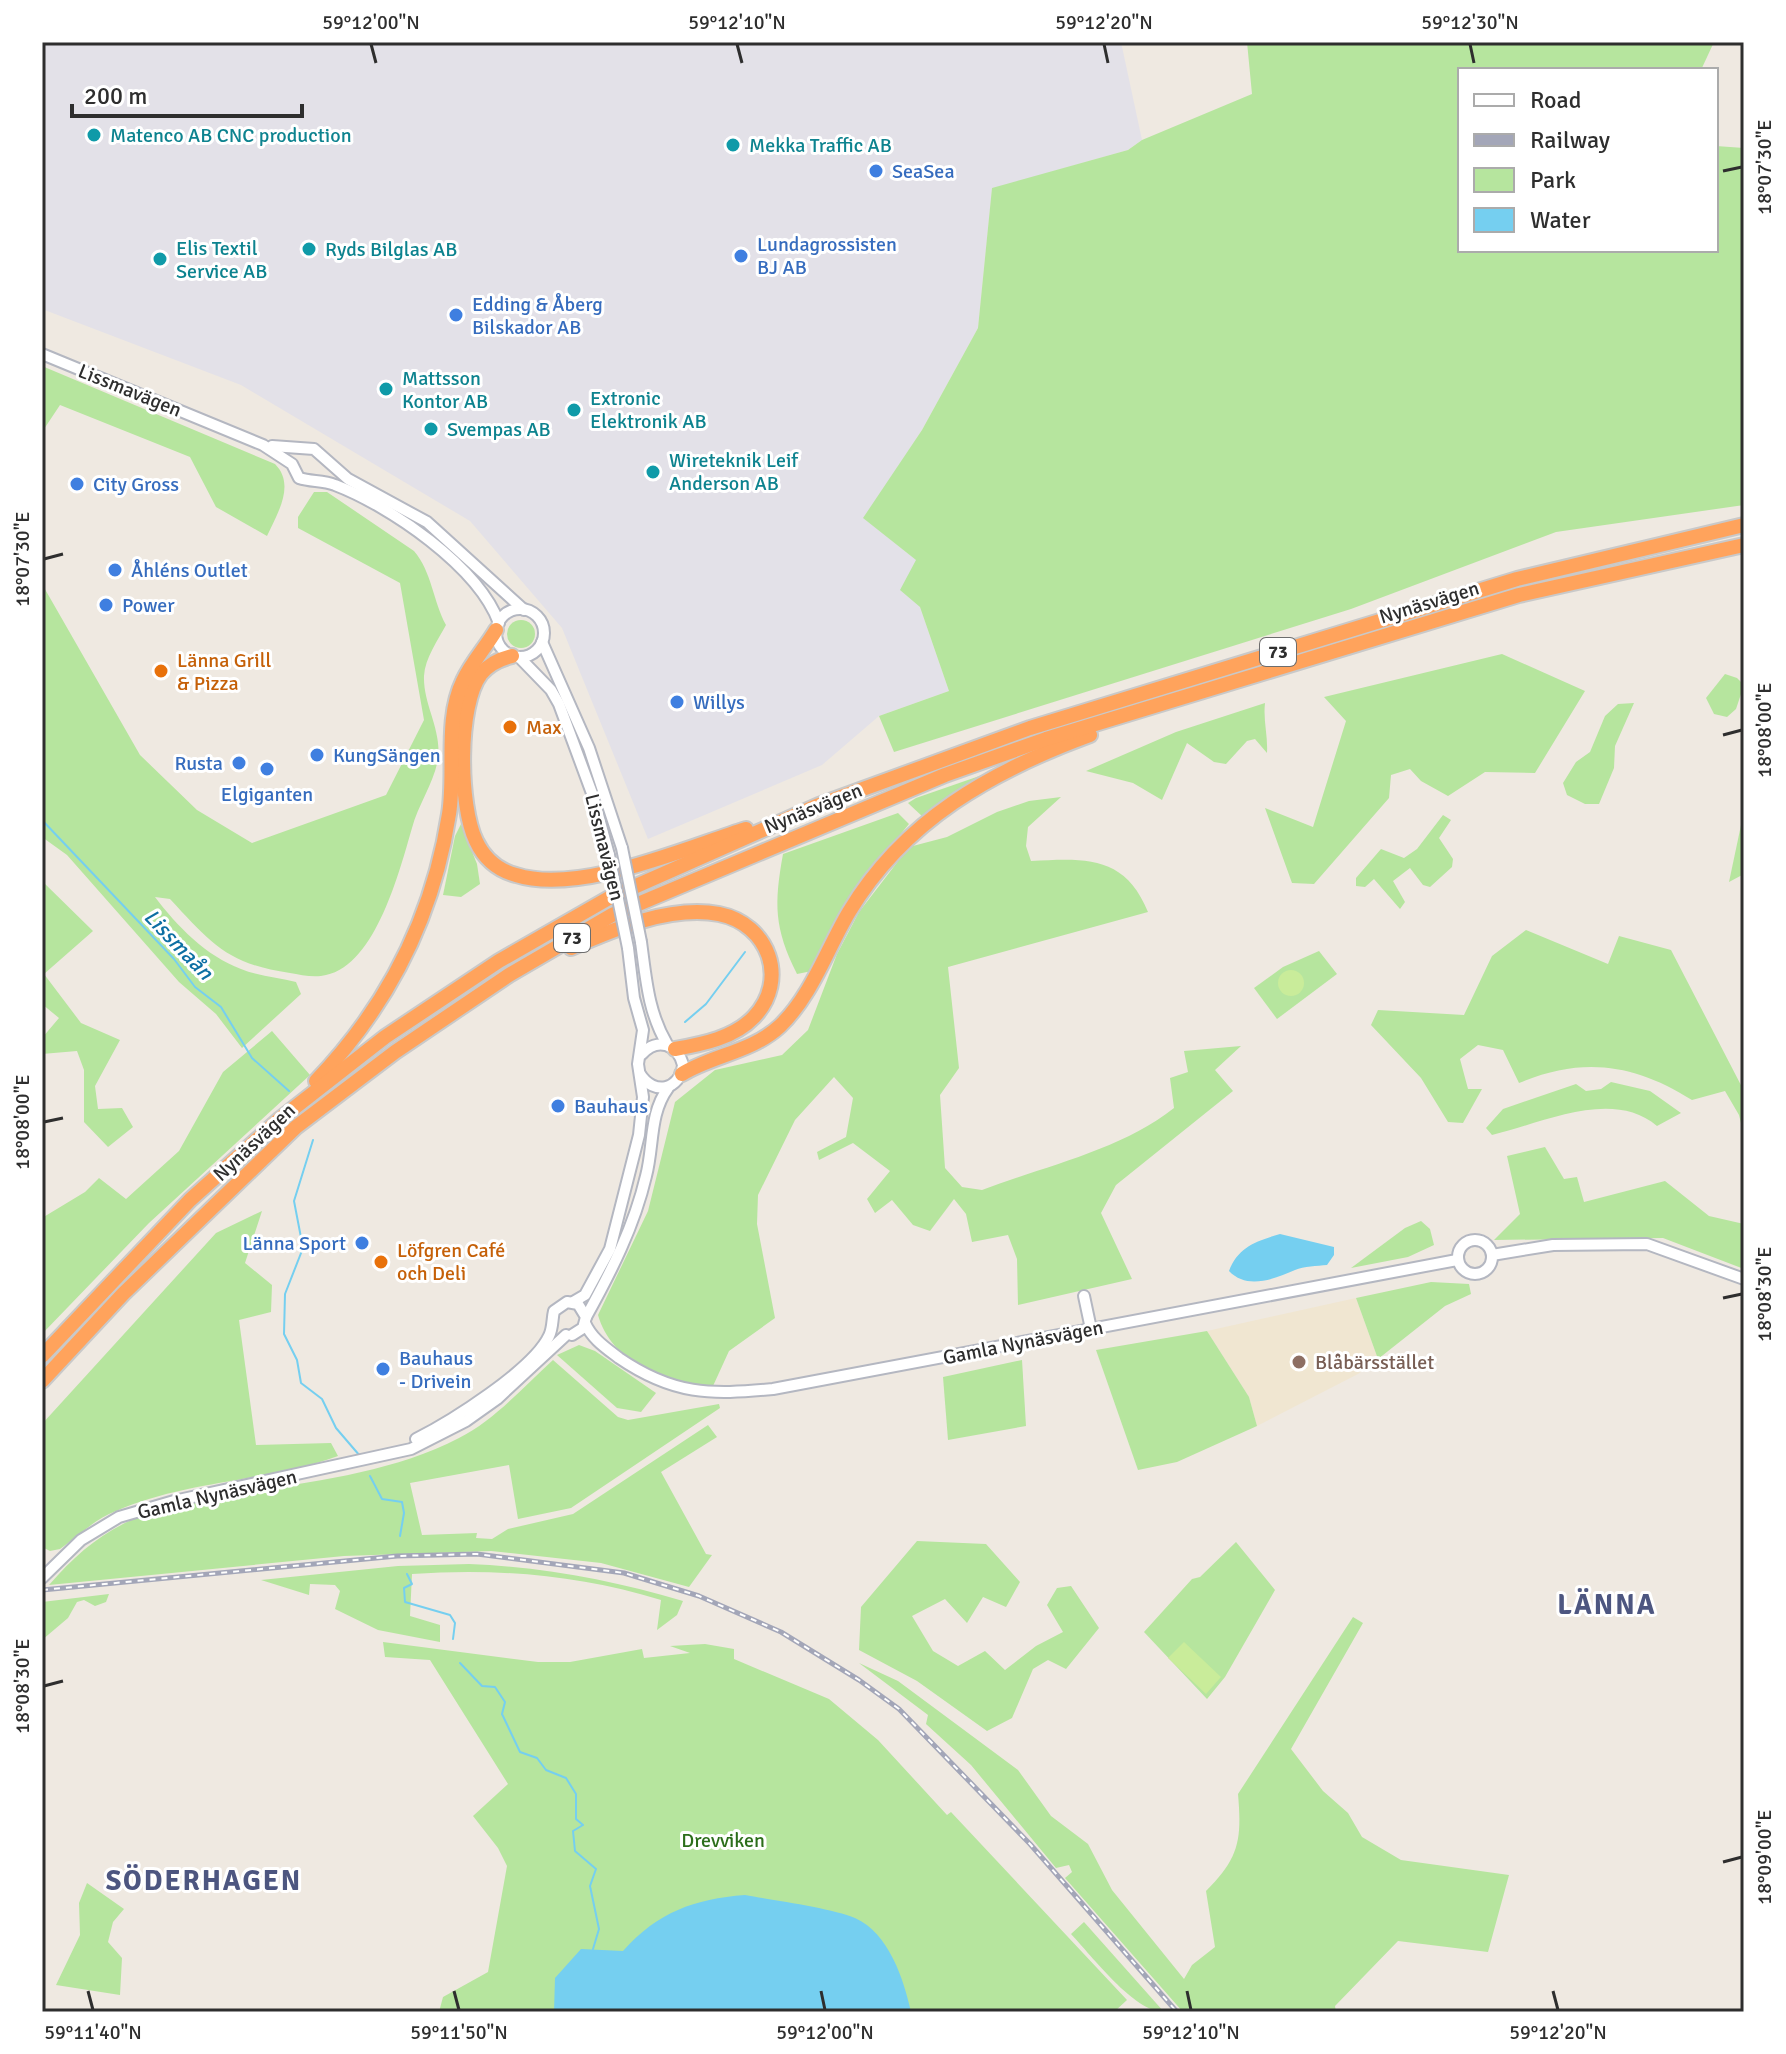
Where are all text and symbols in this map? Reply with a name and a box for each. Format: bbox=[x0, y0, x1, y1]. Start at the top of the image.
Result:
text: 59°12'00"N bbox=[322, 10, 420, 35]
text: 59°12'10"N bbox=[688, 10, 786, 35]
text: 59°12'20"N bbox=[1055, 10, 1153, 35]
text: 59°12'30"N bbox=[1421, 10, 1519, 35]
scale bar bbox=[72, 68, 302, 118]
legend bbox=[1458, 68, 1718, 252]
text: 200 m bbox=[84, 81, 147, 111]
text: Road bbox=[1530, 85, 1581, 115]
text: 18°07'30"E bbox=[1752, 119, 1777, 215]
place label: Matenco AB CNC production bbox=[110, 123, 352, 148]
text: Railway bbox=[1530, 125, 1610, 155]
marker: Matenco AB CNC production bbox=[85, 126, 103, 144]
place label: Mekka Traffic AB bbox=[749, 133, 892, 158]
marker: Mekka Traffic AB bbox=[724, 136, 742, 154]
place label: SeaSea bbox=[892, 159, 955, 184]
marker: SeaSea bbox=[867, 162, 885, 180]
text: Park bbox=[1530, 165, 1576, 195]
text: Water bbox=[1530, 205, 1591, 235]
place label: Lundagrossisten BJ AB bbox=[757, 232, 897, 280]
place label: Elis Textil Service AB bbox=[176, 236, 267, 284]
place label: Ryds Bilglas AB bbox=[325, 237, 457, 262]
marker: Ryds Bilglas AB bbox=[300, 240, 318, 258]
marker: Lundagrossisten BJ AB bbox=[732, 247, 750, 265]
marker: Elis Textil Service AB bbox=[151, 250, 169, 268]
place label: Edding & Åberg Bilskador AB bbox=[472, 292, 603, 340]
marker: Edding & Åberg Bilskador AB bbox=[447, 306, 465, 324]
street label: Lissmavägen bbox=[74, 358, 185, 423]
place label: Mattsson Kontor AB bbox=[402, 366, 488, 414]
marker: Mattsson Kontor AB bbox=[377, 380, 395, 398]
place label: Extronic Elektronik AB bbox=[590, 386, 707, 434]
marker: Extronic Elektronik AB bbox=[565, 401, 583, 419]
place label: Svempas AB bbox=[447, 417, 551, 442]
marker: Svempas AB bbox=[422, 420, 440, 438]
place label: Wireteknik Leif Anderson AB bbox=[669, 448, 799, 496]
marker: Wireteknik Leif Anderson AB bbox=[644, 463, 662, 481]
place label: City Gross bbox=[93, 472, 179, 497]
marker: City Gross bbox=[68, 475, 86, 493]
text: 18°07'30"E bbox=[10, 511, 35, 607]
place label: Åhléns Outlet bbox=[131, 558, 248, 583]
marker: Åhléns Outlet bbox=[106, 561, 124, 579]
street label: Nynäsvägen bbox=[1376, 575, 1482, 630]
place label: Power bbox=[122, 593, 175, 618]
marker: Power bbox=[97, 596, 115, 614]
road number: 73 bbox=[1260, 638, 1296, 666]
place label: Länna Grill & Pizza bbox=[177, 648, 271, 696]
marker: Länna Grill & Pizza bbox=[152, 662, 170, 680]
text: 18°08'00"E bbox=[1752, 682, 1777, 778]
place label: Willys bbox=[693, 690, 745, 715]
marker: Willys bbox=[668, 693, 686, 711]
place label: Max bbox=[526, 715, 562, 740]
marker: Max bbox=[501, 718, 519, 736]
place label: KungSängen bbox=[333, 743, 441, 768]
marker: KungSängen bbox=[308, 746, 326, 764]
place label: Rusta bbox=[175, 751, 223, 776]
marker: Rusta bbox=[230, 754, 248, 772]
marker: Elgiganten bbox=[258, 760, 276, 778]
street label: Nynäsvägen bbox=[761, 778, 866, 839]
place label: Elgiganten bbox=[221, 782, 313, 807]
street label: Lissmavägen bbox=[579, 791, 630, 903]
water label: Lissmaån bbox=[138, 903, 220, 986]
road number: 73 bbox=[554, 924, 590, 952]
text: 18°08'00"E bbox=[10, 1074, 35, 1170]
place label: Bauhaus bbox=[574, 1094, 648, 1119]
marker: Bauhaus bbox=[549, 1097, 567, 1115]
street label: Nynäsvägen bbox=[208, 1098, 301, 1187]
place label: Länna Sport bbox=[242, 1231, 346, 1256]
marker: Länna Sport bbox=[353, 1234, 371, 1252]
place label: Löfgren Café och Deli bbox=[397, 1238, 505, 1286]
text: 18°08'30"E bbox=[1752, 1246, 1777, 1342]
marker: Löfgren Café och Deli bbox=[372, 1253, 390, 1271]
street label: Gamla Nynäsvägen bbox=[941, 1315, 1105, 1370]
place label: Bauhaus - Drivein bbox=[399, 1346, 473, 1394]
place label: Blåbärsstället bbox=[1315, 1350, 1434, 1375]
marker: Blåbärsstället bbox=[1290, 1353, 1308, 1371]
marker: Bauhaus - Drivein bbox=[374, 1360, 392, 1378]
street label: Gamla Nynäsvägen bbox=[135, 1464, 299, 1525]
district label: LÄNNA bbox=[1557, 1588, 1657, 1622]
text: 18°08'30"E bbox=[10, 1638, 35, 1734]
text: 18°09'00"E bbox=[1752, 1809, 1777, 1905]
park label: Drevviken bbox=[681, 1828, 765, 1853]
district label: SÖDERHAGEN bbox=[106, 1864, 302, 1898]
text: 59°11'40"N bbox=[44, 2020, 142, 2045]
text: 59°11'50"N bbox=[410, 2020, 508, 2045]
text: 59°12'00"N bbox=[776, 2020, 874, 2045]
text: 59°12'10"N bbox=[1142, 2020, 1240, 2045]
text: 59°12'20"N bbox=[1509, 2020, 1607, 2045]

